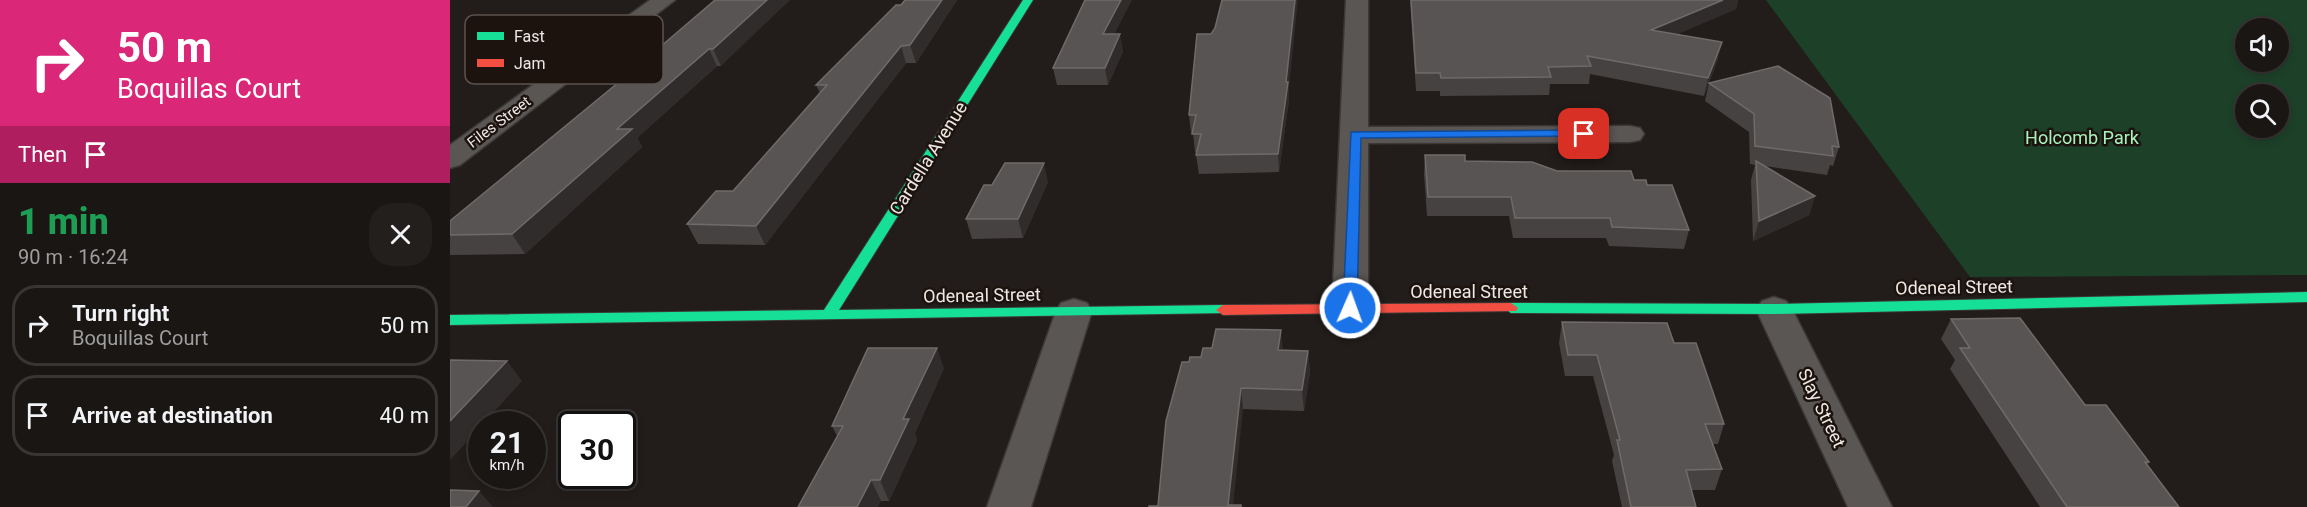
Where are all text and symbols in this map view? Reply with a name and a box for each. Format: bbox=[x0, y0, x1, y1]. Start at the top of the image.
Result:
legend bbox=[465, 15, 663, 84]
map controls bbox=[2235, 18, 2289, 138]
button: sound bbox=[2235, 18, 2289, 72]
text: 50 m bbox=[117, 23, 212, 72]
icon: right bbox=[18, 24, 96, 102]
text: Fast bbox=[514, 27, 545, 46]
text: Jam bbox=[514, 54, 546, 73]
text: Boquillas Court bbox=[117, 73, 301, 105]
button: search bbox=[2235, 84, 2289, 138]
street label: Files Street bbox=[464, 92, 534, 152]
street label: Cardella Avenue bbox=[885, 98, 971, 218]
pin bbox=[1558, 108, 1609, 159]
icon: arrive bbox=[1567, 117, 1600, 150]
park label: Holcomb Park bbox=[2025, 127, 2140, 148]
icon: arrive bbox=[79, 138, 112, 171]
text: Then bbox=[18, 142, 67, 167]
text: 1 min bbox=[18, 201, 109, 243]
button: close bbox=[369, 203, 432, 266]
text: 90 m · 16:24 bbox=[18, 245, 128, 269]
street label: Odeneal Street bbox=[1895, 275, 2013, 299]
position arrow bbox=[1318, 276, 1382, 340]
street label: Odeneal Street bbox=[1410, 281, 1528, 302]
street label: Odeneal Street bbox=[923, 283, 1041, 307]
text: Turn right bbox=[72, 301, 169, 326]
icon: right bbox=[21, 309, 54, 342]
text: 50 m bbox=[380, 313, 429, 338]
text: Boquillas Court bbox=[72, 326, 208, 350]
street label: Slay Street bbox=[1794, 365, 1850, 451]
icon: arrive bbox=[21, 399, 54, 432]
text: Arrive at destination bbox=[72, 403, 273, 428]
text: 40 m bbox=[380, 403, 429, 428]
speed limit sign: 30 bbox=[558, 411, 636, 489]
text: 21 bbox=[490, 425, 524, 460]
text: km/h bbox=[489, 456, 525, 474]

